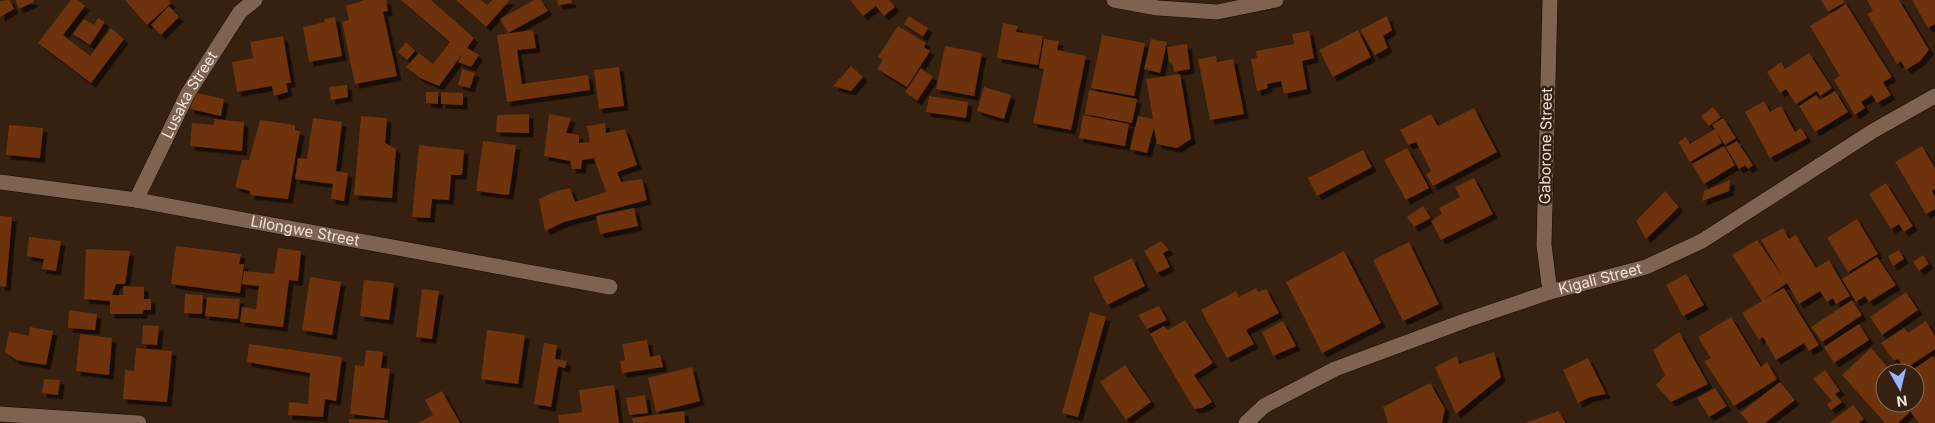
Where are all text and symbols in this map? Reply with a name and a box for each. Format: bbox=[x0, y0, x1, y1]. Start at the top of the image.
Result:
street label: Lusaka Street bbox=[157, 48, 221, 141]
street label: Gaborone Street bbox=[1535, 88, 1556, 204]
street label: Lilongwe Street bbox=[249, 211, 361, 250]
street label: Kigali Street bbox=[1556, 258, 1644, 298]
north arrow bbox=[1875, 363, 1925, 413]
text: N bbox=[1895, 392, 1908, 411]

